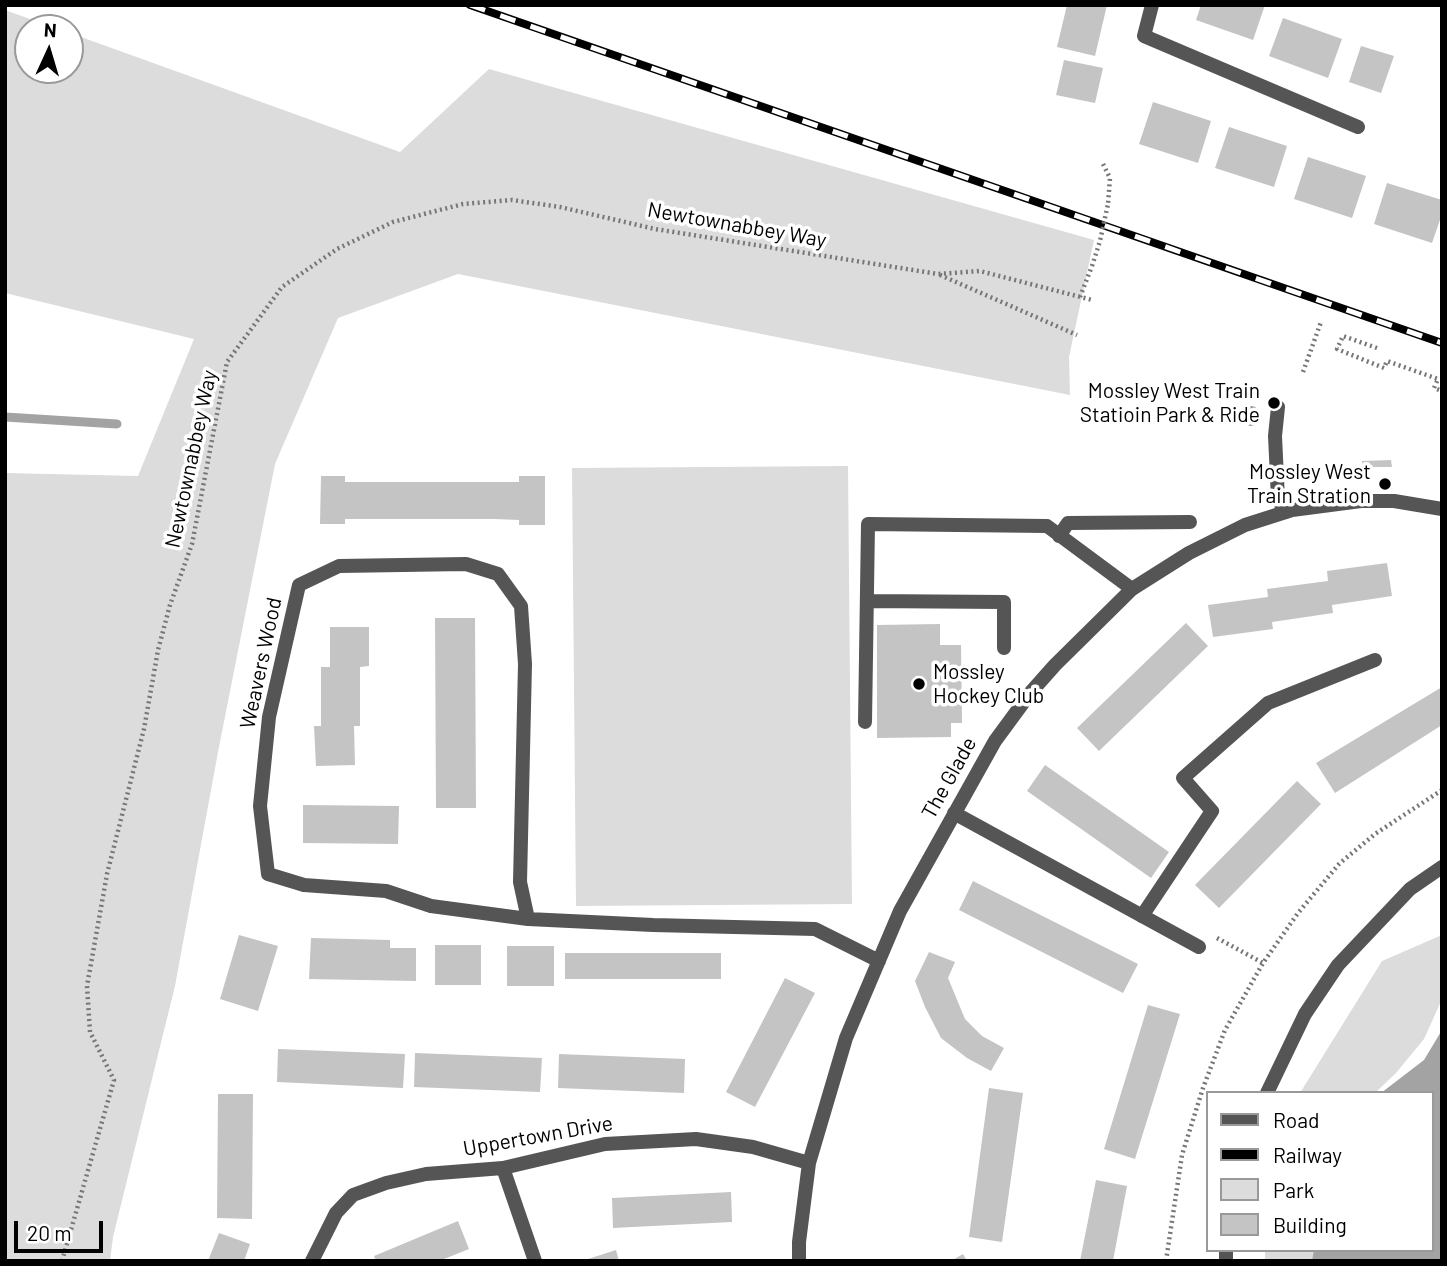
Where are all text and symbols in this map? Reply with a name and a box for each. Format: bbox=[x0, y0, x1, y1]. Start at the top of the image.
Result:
north arrow bbox=[14, 14, 84, 84]
text: N bbox=[43, 18, 57, 41]
street label: Newtownabbey Way bbox=[646, 197, 828, 253]
street label: Newtownabbey Way bbox=[160, 368, 222, 550]
place label: Mossley West Train Statioin Park & Ride bbox=[1080, 378, 1260, 428]
marker: Mossley West Train Statioin Park & Ride bbox=[1266, 395, 1282, 411]
place label: Mossley West Train Stration bbox=[1247, 459, 1371, 509]
marker: Mossley West Train Stration bbox=[1377, 476, 1393, 492]
street label: Weavers Wood bbox=[235, 595, 287, 731]
place label: Mossley Hockey Club bbox=[933, 659, 1044, 709]
marker: Mossley Hockey Club bbox=[911, 676, 927, 692]
street label: The Glade bbox=[916, 733, 982, 823]
legend bbox=[1206, 1091, 1433, 1252]
text: Road bbox=[1273, 1107, 1319, 1132]
street label: Uppertown Drive bbox=[461, 1110, 615, 1162]
text: Railway bbox=[1273, 1142, 1342, 1167]
text: Park bbox=[1273, 1177, 1314, 1202]
scale bar bbox=[18, 1206, 107, 1250]
text: Building bbox=[1273, 1212, 1347, 1237]
text: 20 m bbox=[27, 1220, 72, 1245]

